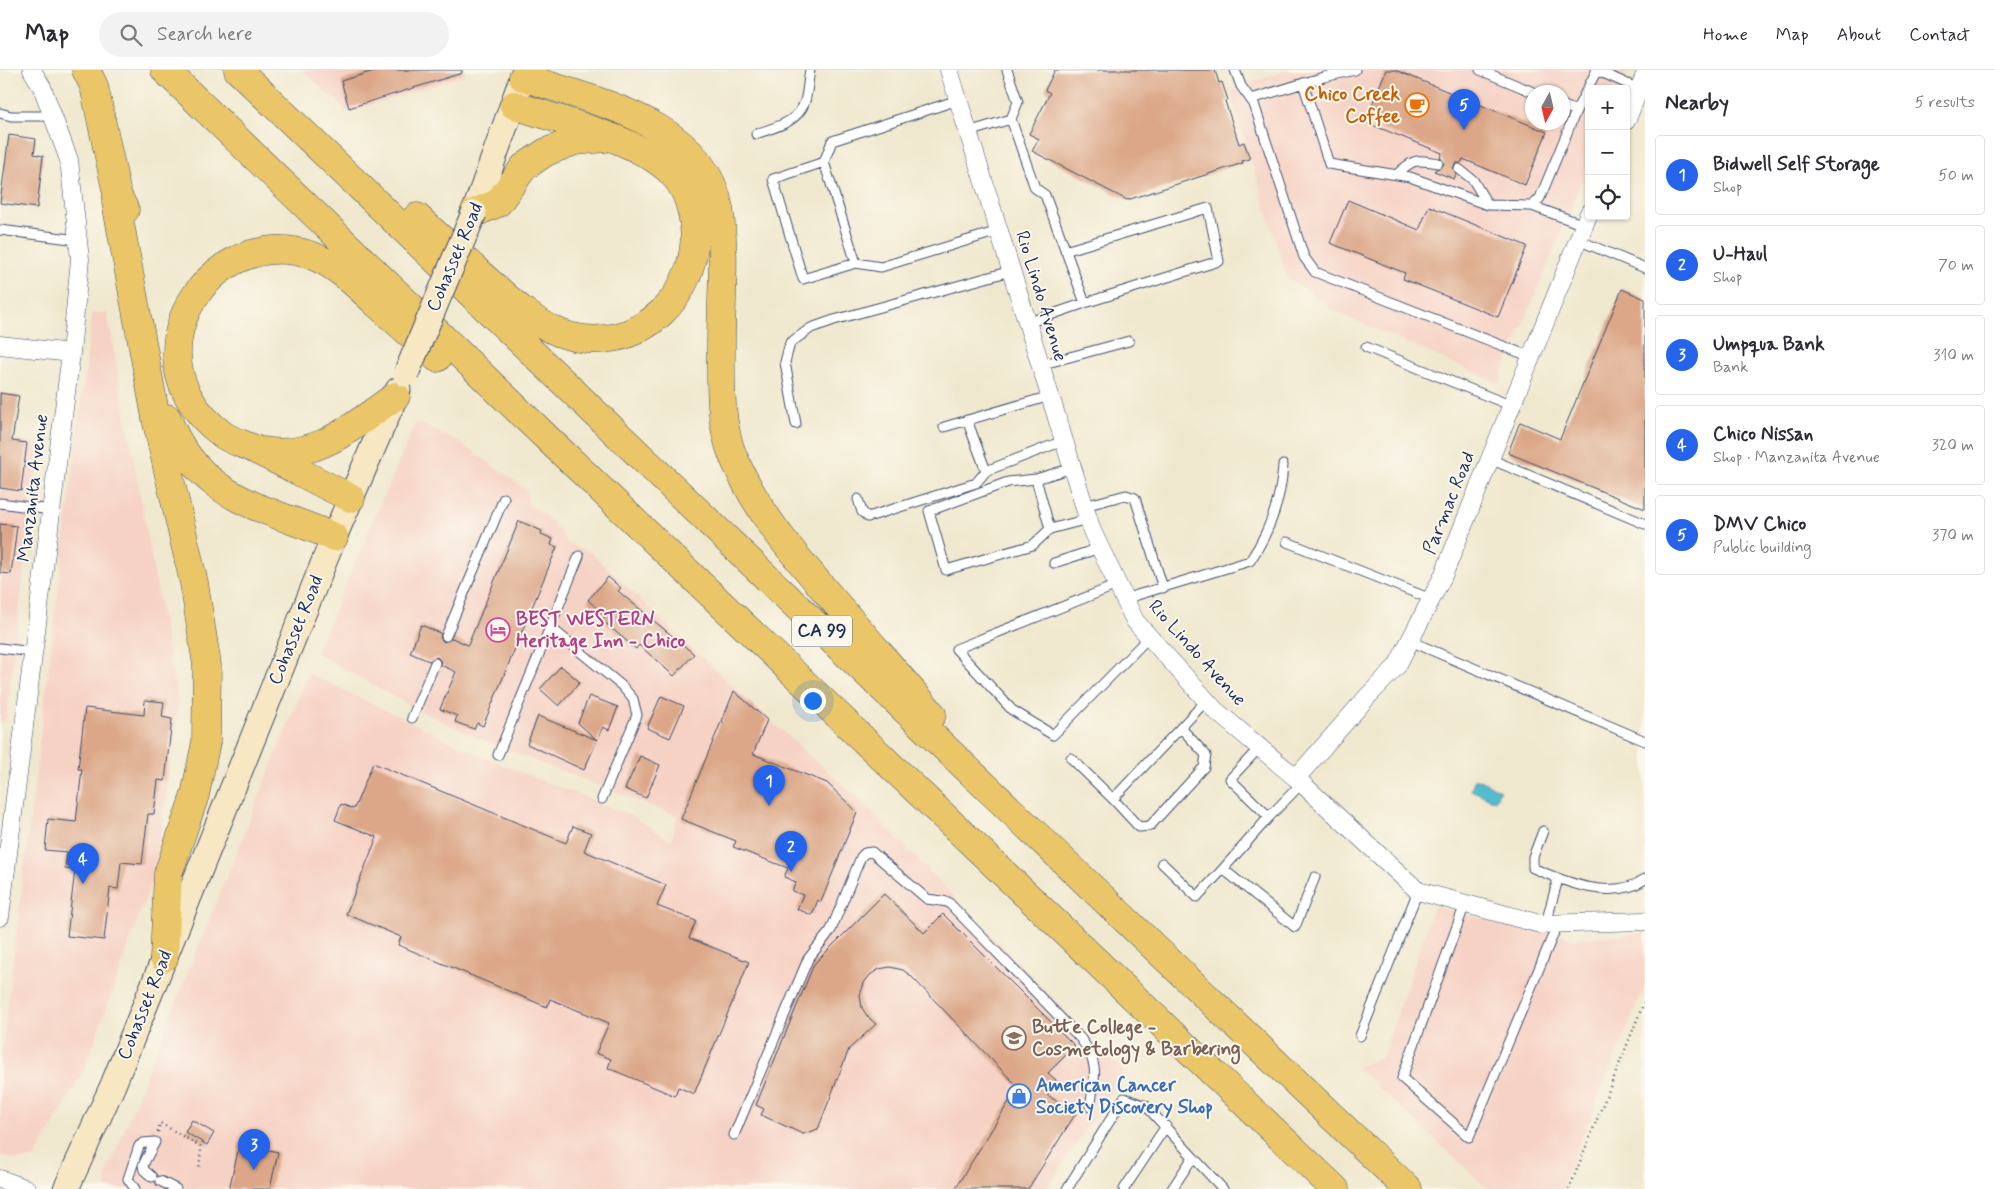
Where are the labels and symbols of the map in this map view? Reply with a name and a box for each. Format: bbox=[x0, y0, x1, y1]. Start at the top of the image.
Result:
place label: Chico Creek Coffee bbox=[1304, 82, 1401, 129]
north arrow bbox=[1525, 85, 1570, 130]
pin: 5 bbox=[1448, 89, 1480, 130]
cafe icon: Chico Creek Coffee bbox=[1404, 92, 1430, 118]
street label: Cohasset Road bbox=[421, 199, 489, 315]
street label: Rio Lindo Avenue bbox=[1009, 228, 1073, 364]
street label: Manzanita Avenue bbox=[12, 413, 54, 563]
street label: Parmac Road bbox=[1417, 448, 1481, 558]
street label: Cohasset Road bbox=[263, 571, 329, 689]
street label: Rio Lindo Avenue bbox=[1142, 594, 1252, 712]
place label: BEST WESTERN Heritage Inn - Chico bbox=[516, 607, 686, 655]
road number: CA 99 bbox=[792, 616, 852, 646]
hotel icon: BEST WESTERN Heritage Inn - Chico bbox=[485, 617, 511, 643]
your location bbox=[800, 688, 826, 714]
pin: 1 bbox=[753, 765, 785, 806]
pin: 2 bbox=[775, 831, 807, 872]
pin: 4 bbox=[67, 843, 99, 884]
street label: Cohasset Road bbox=[112, 946, 178, 1064]
place label: Butte College - Cosmetology & Barbering bbox=[1032, 1015, 1241, 1065]
school or university icon: Butte College - Cosmetology & Barbering bbox=[1001, 1025, 1027, 1051]
place label: American Cancer Society Discovery Shop bbox=[1036, 1073, 1213, 1121]
shop icon: American Cancer Society Discovery Shop bbox=[1006, 1083, 1032, 1109]
pin: 3 bbox=[238, 1129, 270, 1170]

